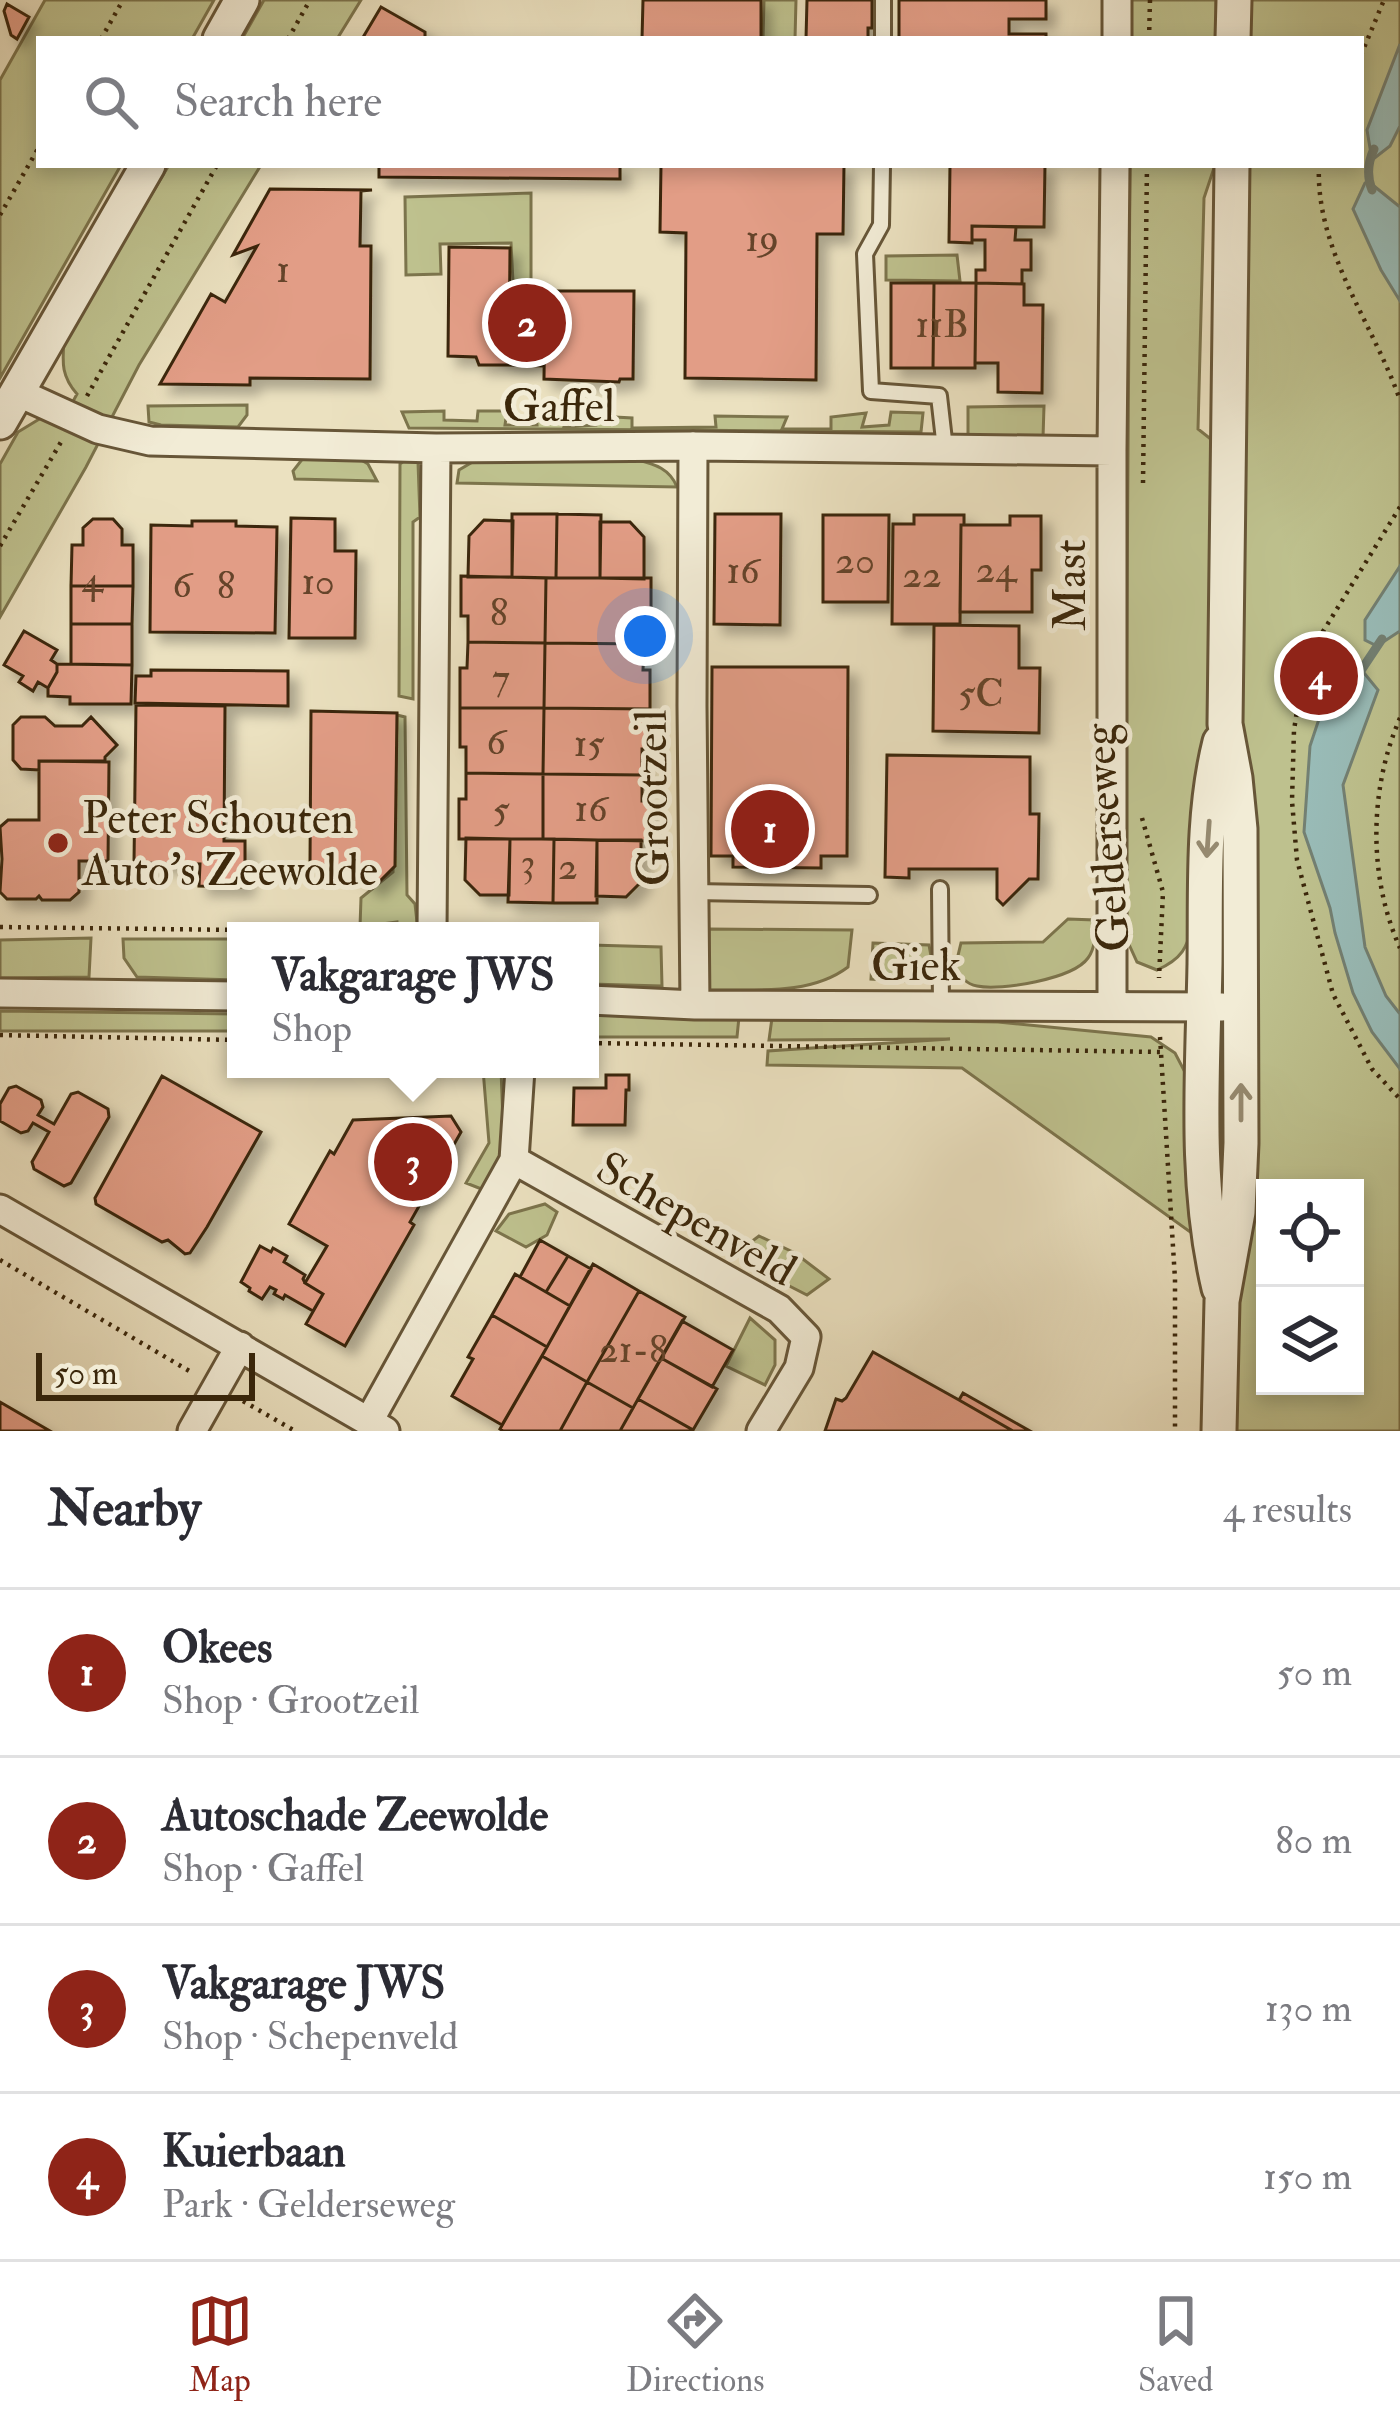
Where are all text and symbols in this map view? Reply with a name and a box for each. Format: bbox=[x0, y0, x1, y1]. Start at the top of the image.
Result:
search box bbox=[36, 36, 1364, 168]
icon: search bbox=[78, 69, 144, 135]
text: Search here bbox=[174, 74, 382, 130]
house number: 19 bbox=[745, 214, 779, 263]
house number: 1 bbox=[276, 245, 290, 294]
pin: 2 bbox=[488, 278, 566, 368]
house number: 11B bbox=[915, 300, 969, 349]
street label: Gaffel bbox=[503, 379, 615, 435]
house number: 20 bbox=[835, 536, 875, 585]
street label: Mast bbox=[1043, 539, 1099, 631]
house number: 24 bbox=[976, 545, 1018, 594]
house number: 16 bbox=[726, 546, 762, 595]
house number: 22 bbox=[902, 550, 942, 599]
house number: 4 bbox=[81, 555, 104, 604]
house number: 10 bbox=[301, 557, 335, 606]
house number: 6 bbox=[172, 560, 194, 609]
house number: 8 bbox=[217, 561, 235, 610]
house number: 8 bbox=[490, 588, 508, 637]
your location bbox=[615, 606, 675, 666]
pin: 4 bbox=[1280, 631, 1358, 721]
house number: 7 bbox=[492, 653, 510, 702]
house number: 5C bbox=[958, 669, 1004, 718]
street label: Grootzeil bbox=[623, 709, 683, 887]
house number: 6 bbox=[486, 717, 508, 766]
house number: 15 bbox=[574, 719, 604, 768]
street label: Gelderseweg bbox=[1071, 721, 1143, 954]
house number: 16 bbox=[574, 784, 610, 833]
pin: 1 bbox=[731, 784, 809, 874]
house number: 5 bbox=[492, 785, 510, 834]
place label: Peter Schouten Auto's Zeewolde bbox=[81, 791, 378, 899]
one-way arrow bbox=[1196, 819, 1219, 858]
marker: Peter Schouten Auto's Zeewolde bbox=[45, 830, 71, 856]
house number: 3 bbox=[521, 838, 535, 887]
house number: 2 bbox=[558, 842, 578, 891]
popup bbox=[227, 922, 599, 1078]
street label: Giek bbox=[871, 938, 961, 994]
text: Vakgarage JWS bbox=[271, 948, 555, 1004]
text: Shop bbox=[271, 1004, 352, 1053]
one-way arrow bbox=[1230, 1083, 1252, 1122]
pin: 3 bbox=[374, 1117, 452, 1207]
street label: Schepenveld bbox=[586, 1140, 806, 1299]
map controls bbox=[1256, 1179, 1364, 1395]
button: locate bbox=[1256, 1179, 1364, 1287]
button: layers bbox=[1256, 1287, 1364, 1395]
house number: 21-8 bbox=[599, 1325, 667, 1374]
scale bar bbox=[36, 1347, 255, 1400]
text: 50 m bbox=[54, 1353, 118, 1394]
text: Nearby bbox=[48, 1477, 201, 1541]
text: 4 results bbox=[1223, 1485, 1352, 1534]
text: Okees bbox=[162, 1620, 272, 1676]
text: 1 bbox=[80, 1648, 94, 1697]
text: 50 m bbox=[1277, 1648, 1352, 1697]
text: Shop · Grootzeil bbox=[162, 1676, 420, 1725]
text: Autoschade Zeewolde bbox=[162, 1788, 548, 1844]
text: 2 bbox=[77, 1816, 97, 1865]
text: 80 m bbox=[1275, 1816, 1352, 1865]
text: Shop · Gaffel bbox=[162, 1844, 364, 1893]
text: Vakgarage JWS bbox=[162, 1956, 445, 2012]
text: 3 bbox=[80, 1984, 94, 2033]
text: 130 m bbox=[1265, 1984, 1352, 2033]
text: Shop · Schepenveld bbox=[162, 2012, 458, 2061]
text: Kuierbaan bbox=[162, 2124, 346, 2180]
text: 4 bbox=[76, 2152, 98, 2201]
text: 150 m bbox=[1263, 2152, 1352, 2201]
text: Park · Gelderseweg bbox=[162, 2180, 455, 2229]
tab: Map bbox=[187, 2288, 253, 2401]
tab: Directions bbox=[626, 2288, 765, 2401]
tab: Saved bbox=[1138, 2288, 1213, 2401]

